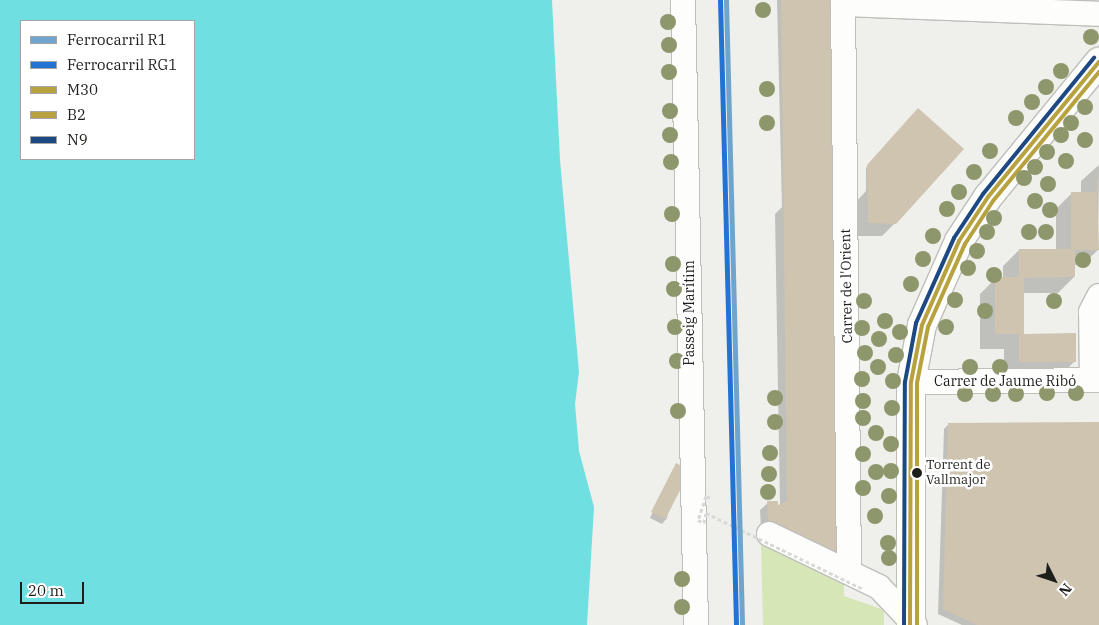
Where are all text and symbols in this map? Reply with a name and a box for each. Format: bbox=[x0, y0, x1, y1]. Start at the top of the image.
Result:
legend bbox=[20, 20, 195, 160]
text: Ferrocarril R1 bbox=[67, 30, 167, 49]
text: Ferrocarril RG1 bbox=[67, 55, 177, 74]
text: M30 bbox=[67, 80, 98, 99]
text: B2 bbox=[67, 105, 86, 124]
text: N9 bbox=[67, 130, 88, 149]
street label: Carrer de l'Orient bbox=[837, 229, 855, 343]
street label: Passeig Marítim bbox=[681, 260, 697, 366]
street label: Carrer de Jaume Ribó bbox=[934, 373, 1076, 389]
place label: Torrent de Vallmajor bbox=[926, 458, 990, 489]
marker: Torrent de Vallmajor bbox=[912, 468, 922, 478]
north arrow bbox=[1029, 555, 1079, 605]
scale bar bbox=[22, 572, 86, 604]
text: N bbox=[1055, 580, 1076, 600]
text: 20 m bbox=[28, 581, 64, 600]

